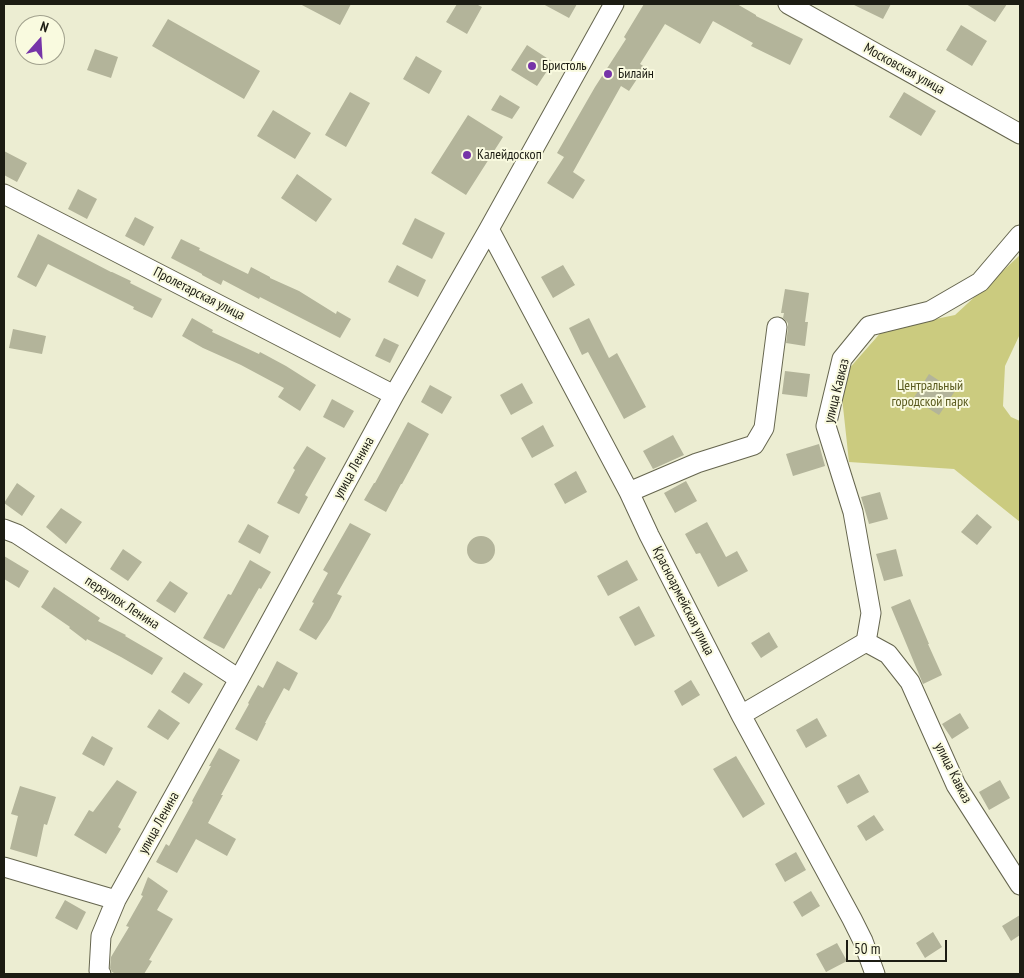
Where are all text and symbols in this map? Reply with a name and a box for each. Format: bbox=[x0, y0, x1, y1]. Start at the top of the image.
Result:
north arrow bbox=[15, 15, 65, 65]
text: N bbox=[38, 17, 51, 37]
street label: Московская улица bbox=[861, 40, 947, 98]
place label: Бристоль bbox=[542, 58, 587, 74]
marker: Бристоль bbox=[526, 60, 538, 72]
place label: Билайн bbox=[618, 66, 654, 82]
marker: Билайн bbox=[602, 68, 614, 80]
place label: Калейдоскоп bbox=[477, 147, 542, 163]
marker: Калейдоскоп bbox=[461, 149, 473, 161]
street label: Пролетарская улица bbox=[151, 264, 247, 324]
street label: улица Кавказ bbox=[821, 357, 853, 425]
park label: Центральный городской парк bbox=[892, 378, 968, 411]
street label: улица Ленина bbox=[330, 434, 378, 502]
street label: Красноармейская улица bbox=[648, 544, 718, 658]
street label: переулок Ленина bbox=[82, 573, 162, 633]
street label: улица Кавказ bbox=[931, 740, 975, 806]
street label: улица Ленина bbox=[135, 789, 183, 857]
scale bar bbox=[849, 930, 950, 962]
text: 50 m bbox=[854, 939, 880, 958]

